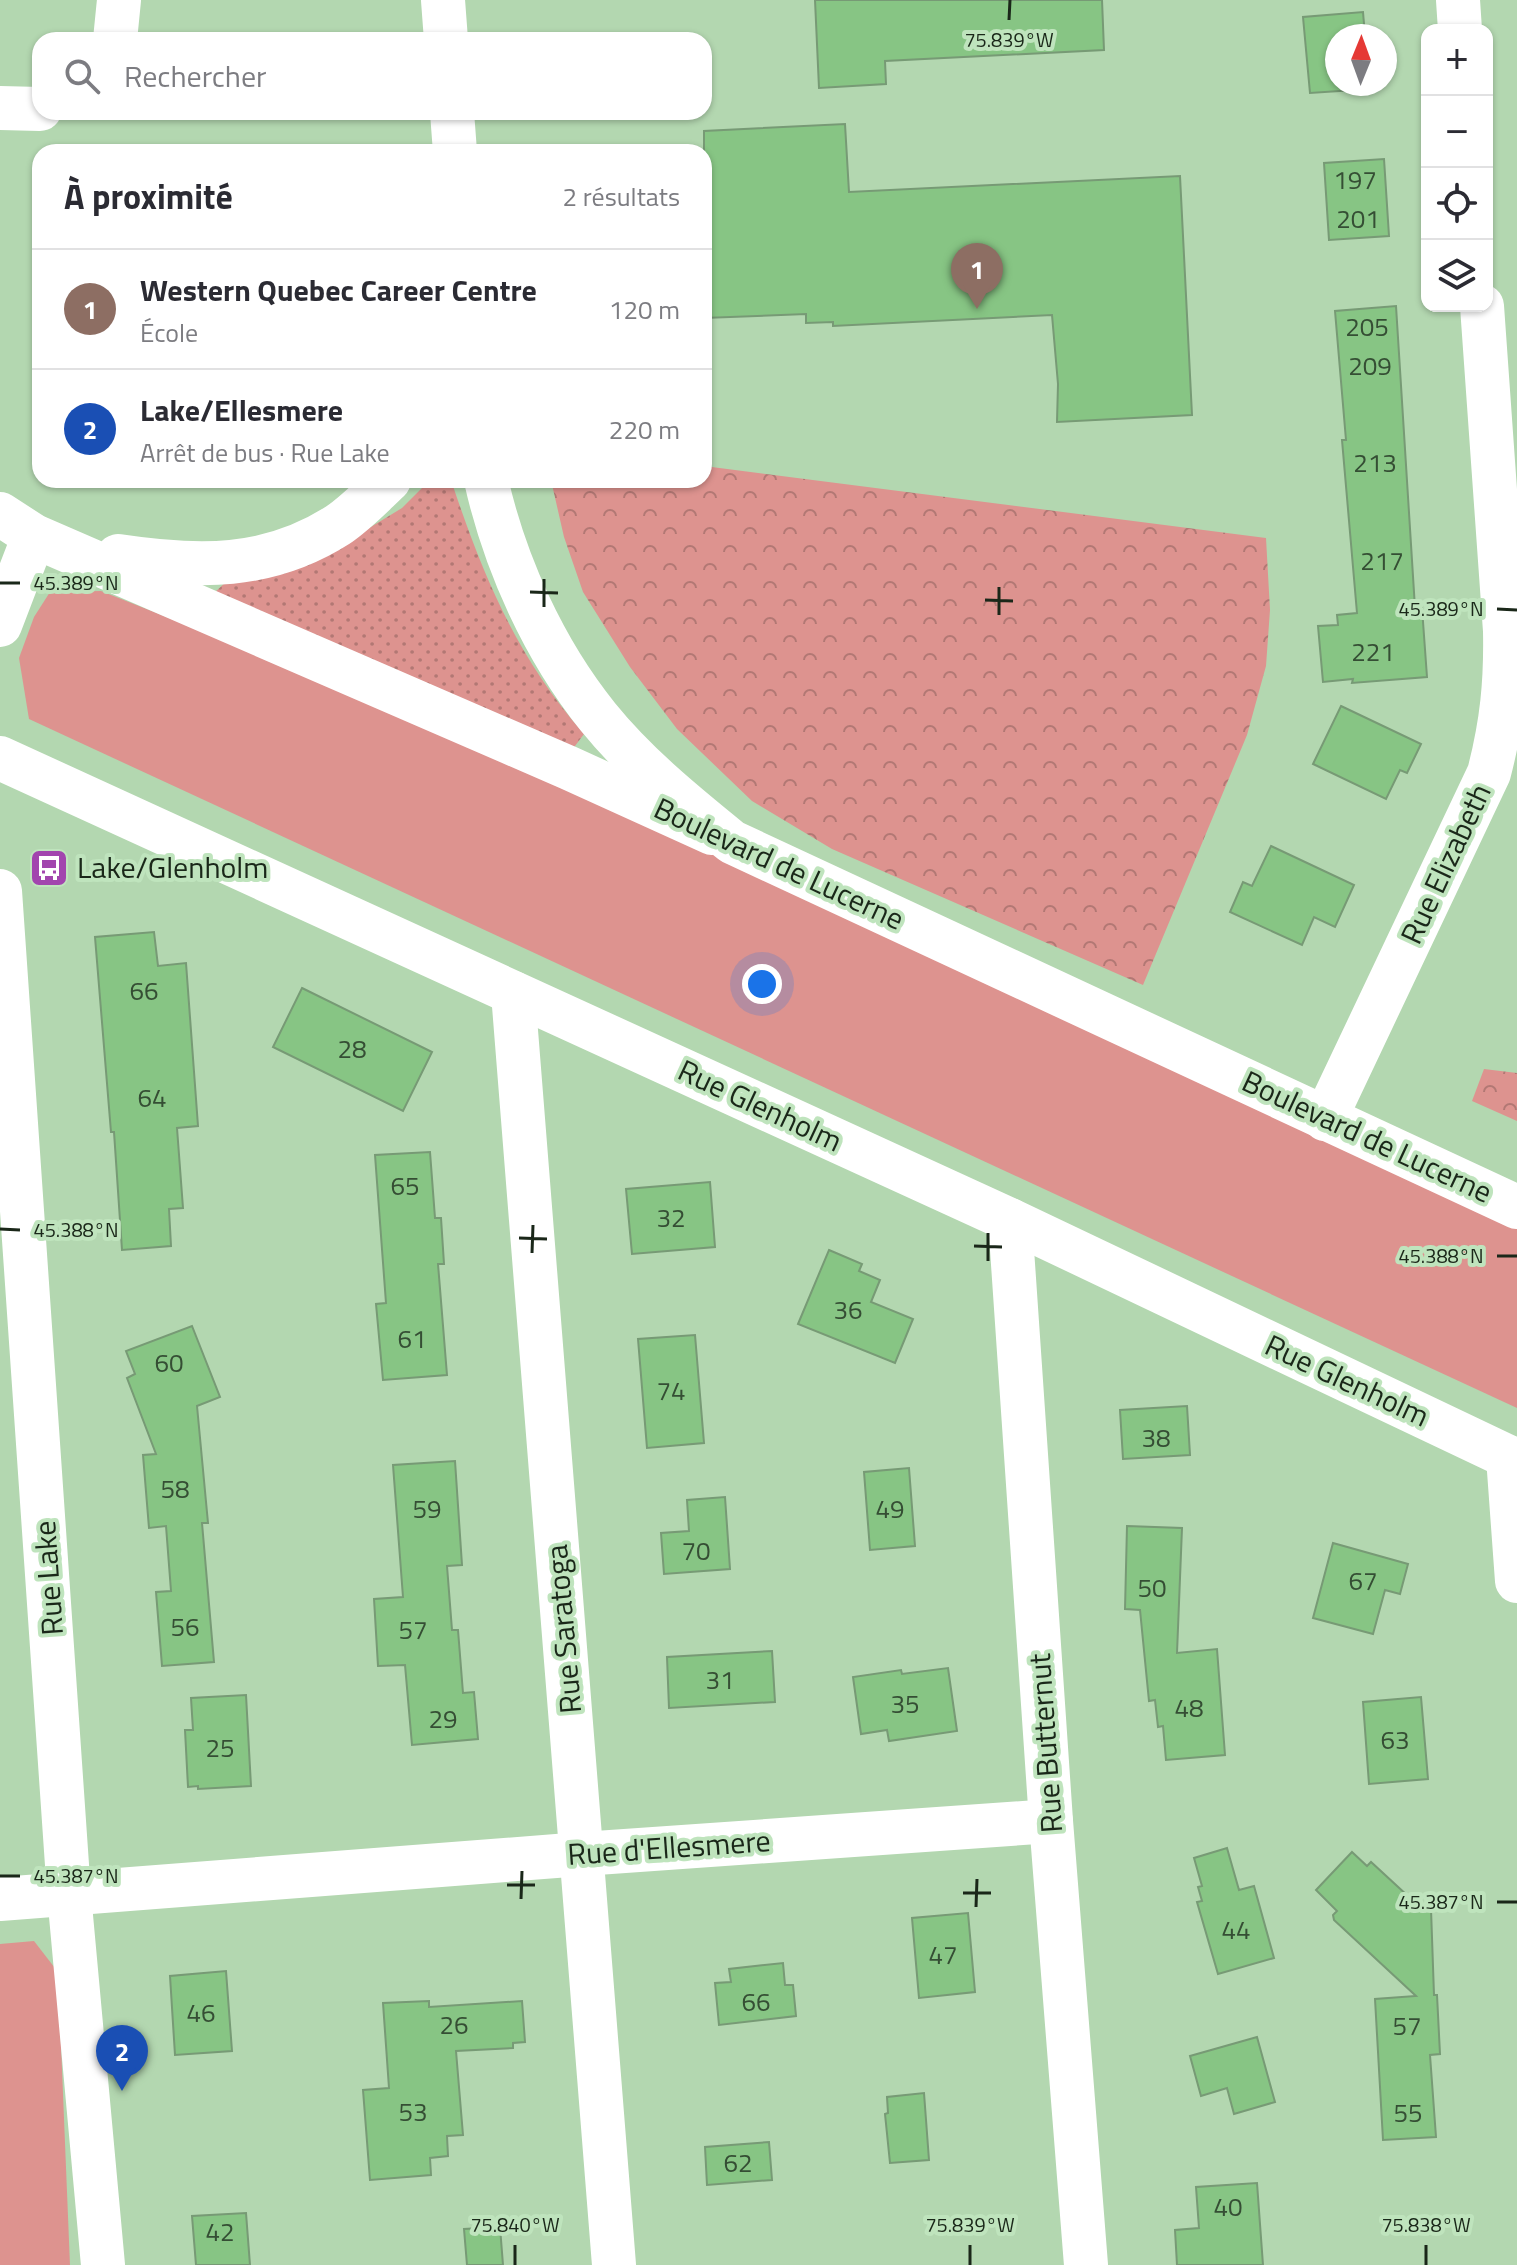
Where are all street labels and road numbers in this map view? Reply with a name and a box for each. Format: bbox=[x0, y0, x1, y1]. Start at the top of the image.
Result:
street label: Rue Elizabeth bbox=[1388, 776, 1502, 951]
street label: Boulevard de Lucerne bbox=[647, 785, 912, 941]
street label: Rue Glenholm bbox=[671, 1047, 850, 1163]
street label: Boulevard de Lucerne bbox=[1235, 1058, 1500, 1214]
street label: Rue Glenholm bbox=[1258, 1322, 1437, 1438]
street label: Rue Lake bbox=[21, 1519, 75, 1637]
street label: Rue Saratoga bbox=[533, 1543, 593, 1716]
street label: Rue Butternut bbox=[1016, 1651, 1074, 1834]
street label: Rue d'Ellesmere bbox=[566, 1817, 772, 1877]

